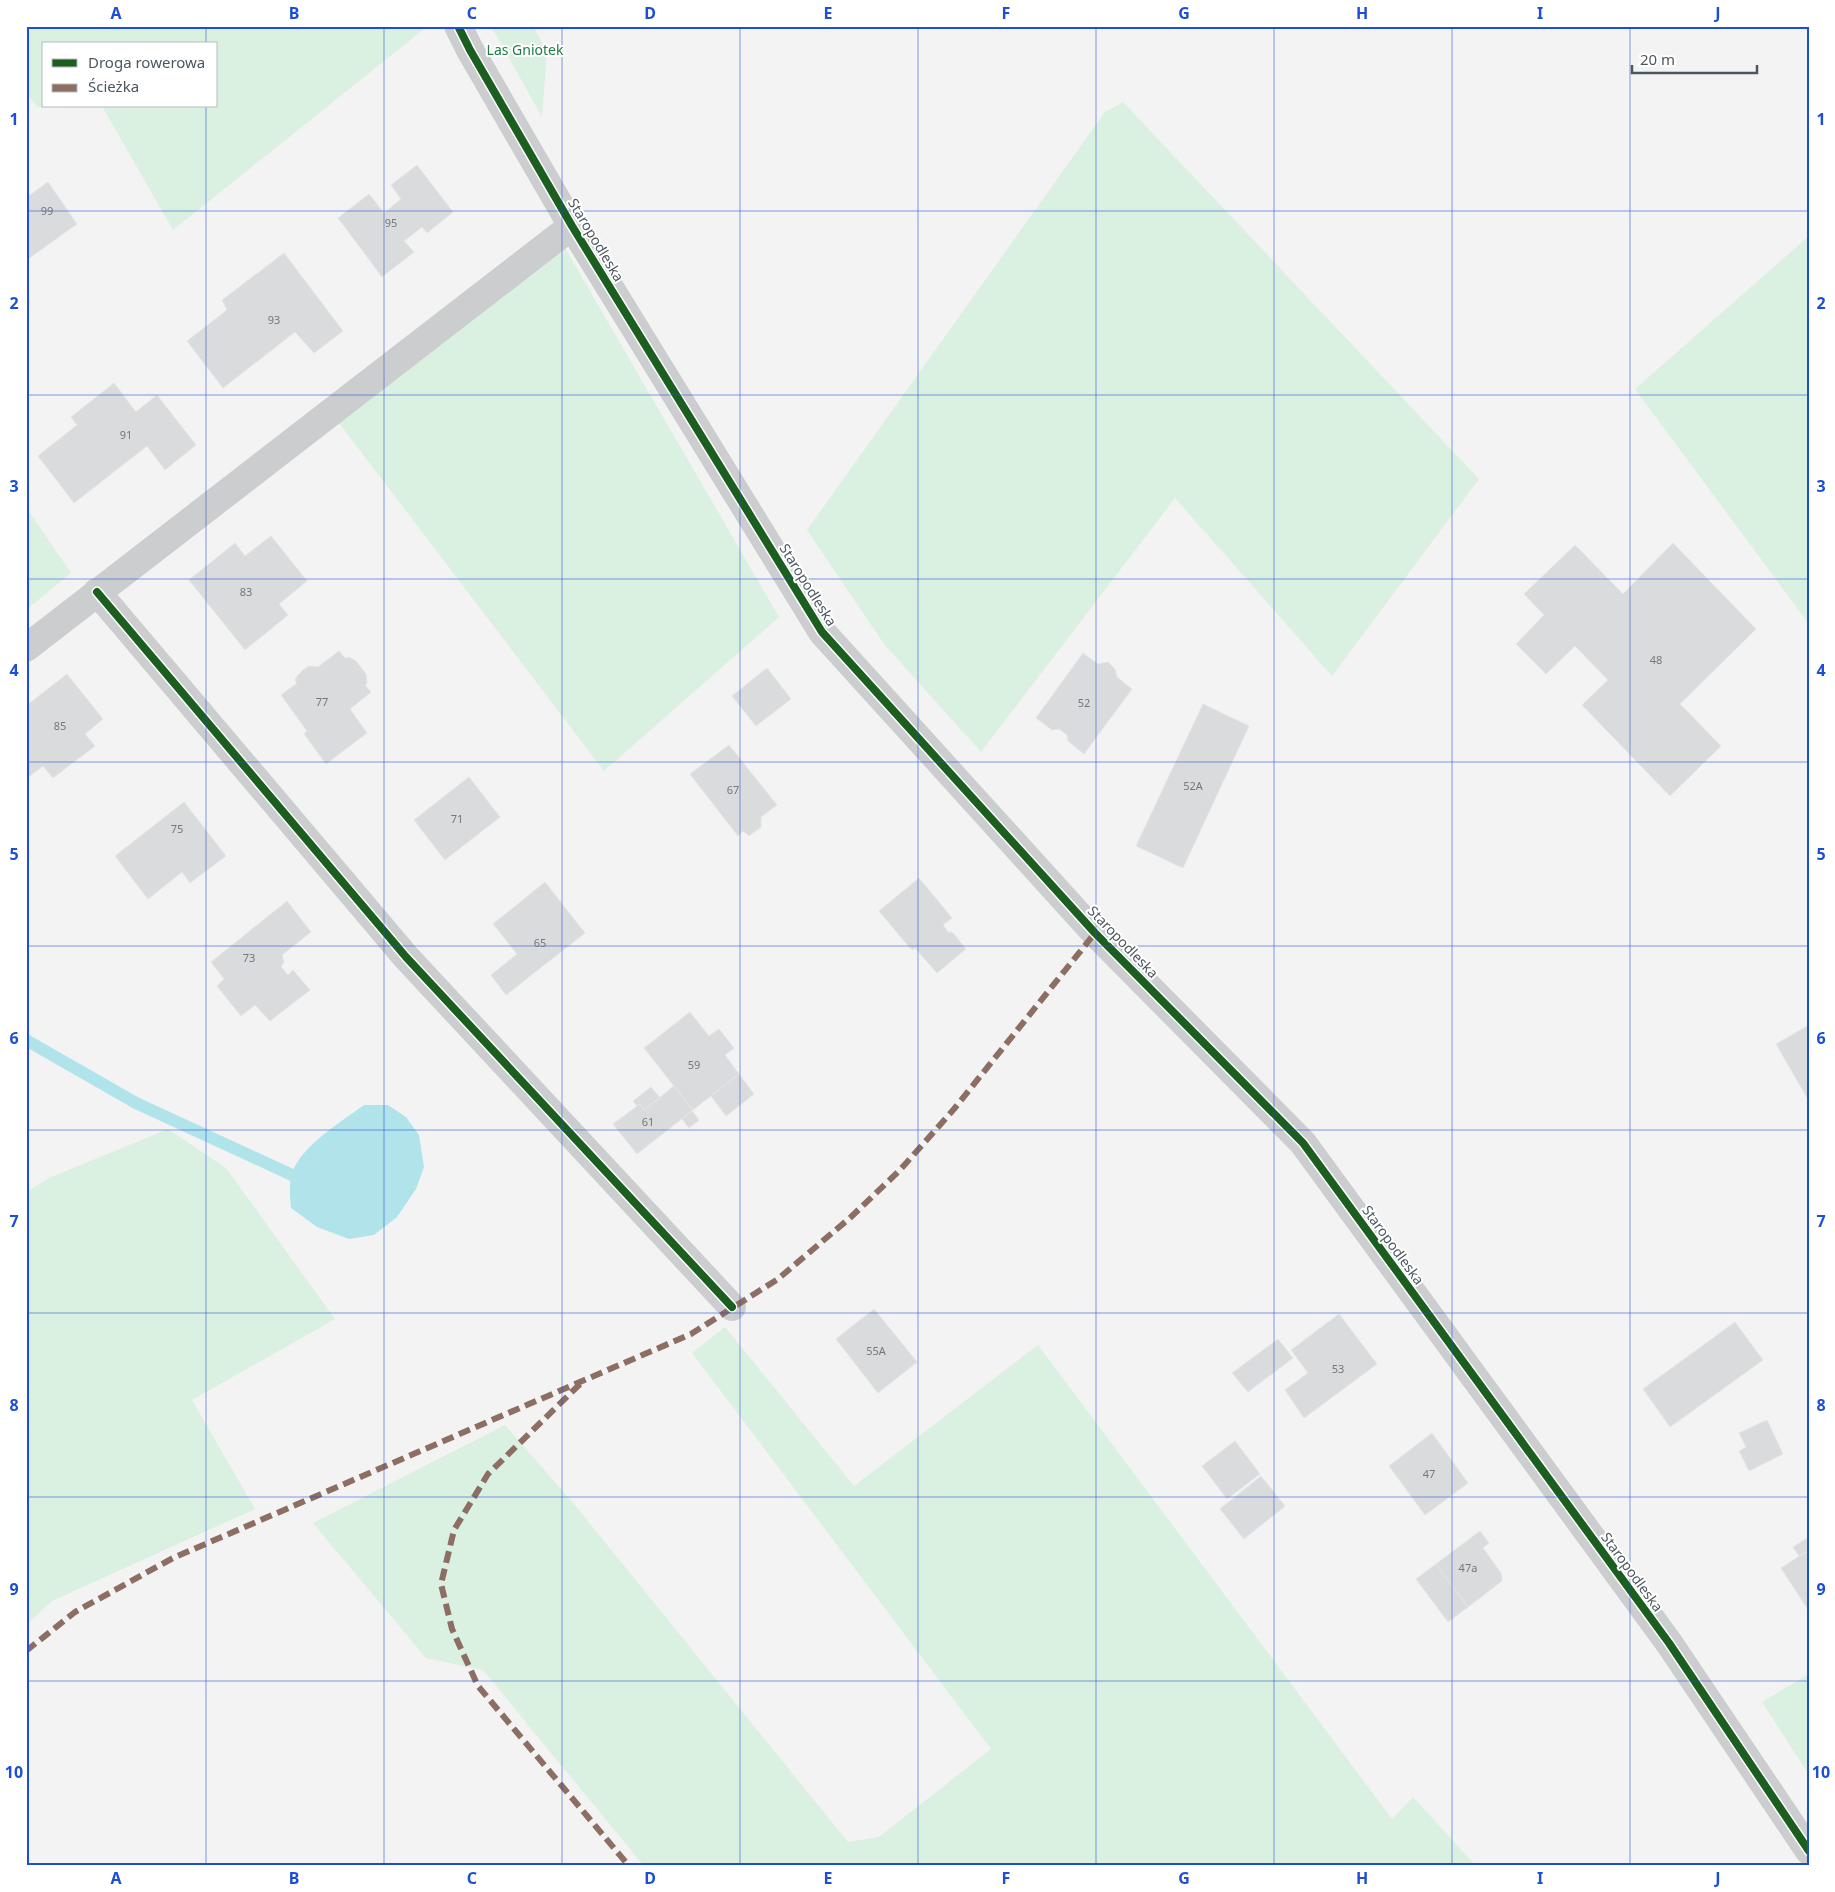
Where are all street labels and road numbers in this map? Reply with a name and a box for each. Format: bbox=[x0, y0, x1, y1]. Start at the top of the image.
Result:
street label: Staropodleska bbox=[564, 195, 629, 285]
street label: Staropodleska bbox=[776, 540, 841, 630]
street label: Staropodleska bbox=[1084, 901, 1163, 982]
street label: Staropodleska bbox=[1358, 1201, 1429, 1288]
street label: Staropodleska bbox=[1597, 1528, 1668, 1615]

